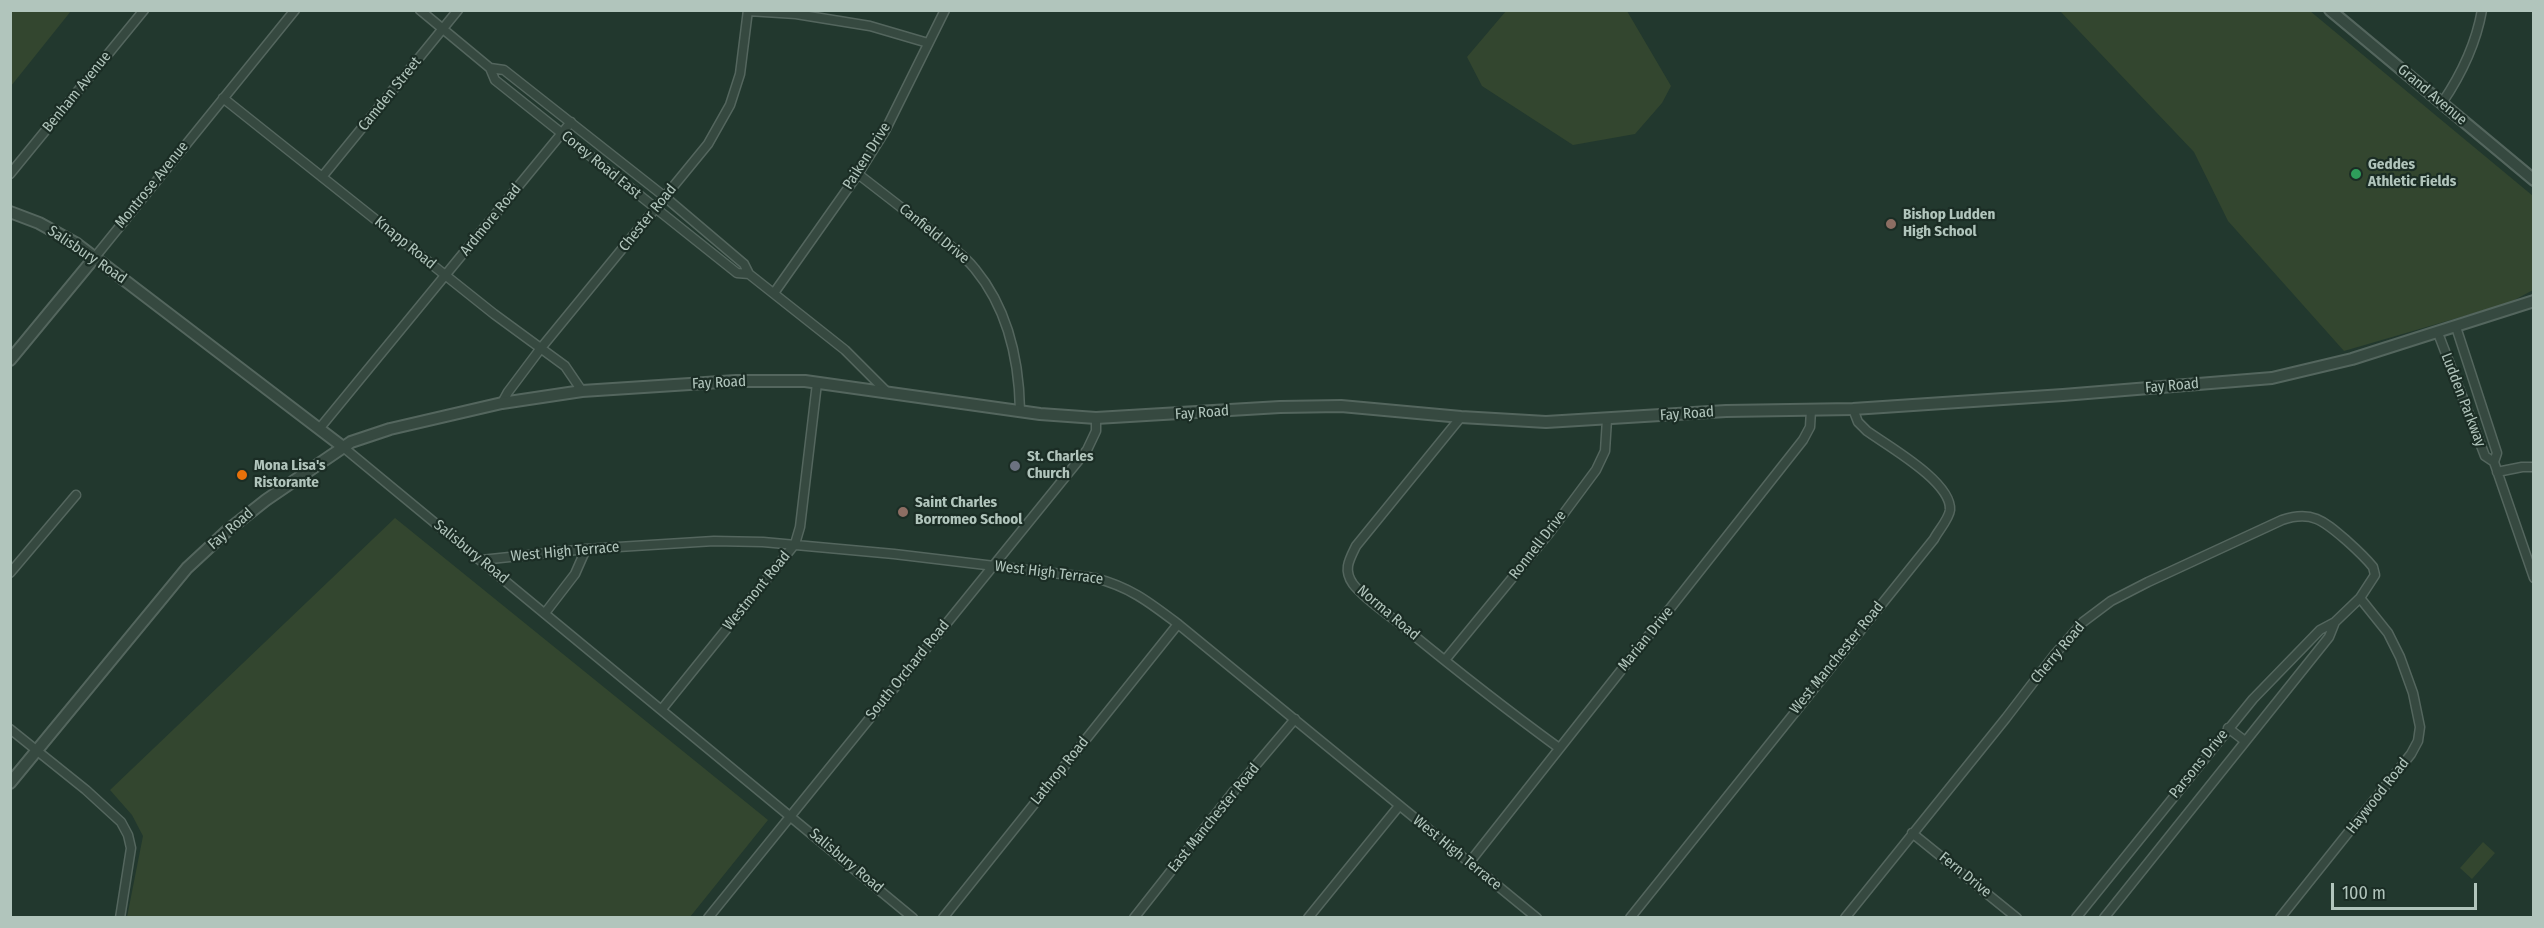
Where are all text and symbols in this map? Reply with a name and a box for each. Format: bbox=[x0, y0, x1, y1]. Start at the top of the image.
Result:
street label: Benham Avenue bbox=[39, 48, 115, 136]
street label: Camden Street bbox=[355, 53, 425, 135]
street label: Grand Avenue bbox=[2394, 61, 2470, 129]
street label: Paiken Drive bbox=[839, 119, 895, 193]
street label: Corey Road East bbox=[557, 127, 645, 203]
street label: Montrose Avenue bbox=[111, 138, 193, 232]
place label: Geddes Athletic Fields bbox=[2368, 156, 2456, 191]
marker: Geddes Athletic Fields bbox=[2349, 167, 2363, 181]
street label: Ardmore Road bbox=[457, 181, 525, 259]
street label: Chester Road bbox=[615, 181, 681, 255]
street label: Canfield Drive bbox=[895, 200, 973, 268]
place label: Bishop Ludden High School bbox=[1903, 206, 1995, 241]
street label: Knapp Road bbox=[371, 213, 439, 273]
marker: Bishop Ludden High School bbox=[1884, 217, 1898, 231]
street label: Salisbury Road bbox=[44, 222, 130, 288]
street label: Ludden Parkway bbox=[2437, 350, 2489, 450]
street label: Fay Road bbox=[692, 373, 746, 393]
street label: Fay Road bbox=[2144, 375, 2200, 397]
street label: Fay Road bbox=[1174, 402, 1230, 424]
street label: Fay Road bbox=[1659, 403, 1715, 425]
place label: St. Charles Church bbox=[1027, 448, 1093, 483]
place label: Mona Lisa's Ristorante bbox=[254, 457, 326, 492]
marker: St. Charles Church bbox=[1008, 459, 1022, 473]
marker: Mona Lisa's Ristorante bbox=[235, 468, 249, 482]
place label: Saint Charles Borromeo School bbox=[915, 494, 1022, 529]
street label: Fay Road bbox=[205, 504, 257, 554]
marker: Saint Charles Borromeo School bbox=[896, 505, 910, 519]
street label: Ronnell Drive bbox=[1506, 507, 1570, 583]
street label: Salisbury Road bbox=[430, 516, 512, 588]
street label: West High Terrace bbox=[510, 538, 620, 566]
street label: Westmont Road bbox=[720, 548, 794, 634]
street label: West High Terrace bbox=[994, 557, 1104, 589]
street label: Norma Road bbox=[1353, 582, 1423, 644]
street label: West Manchester Road bbox=[1786, 598, 1888, 718]
street label: Marian Drive bbox=[1615, 603, 1677, 675]
street label: South Orchard Road bbox=[862, 617, 954, 723]
street label: Cherry Road bbox=[2027, 619, 2089, 687]
street label: Parsons Drive bbox=[2166, 726, 2232, 802]
street label: Lathrop Road bbox=[1027, 733, 1093, 809]
street label: Haywood Road bbox=[2343, 755, 2413, 837]
street label: East Manchester Road bbox=[1165, 760, 1263, 876]
street label: West High Terrace bbox=[1409, 812, 1505, 894]
street label: Salisbury Road bbox=[805, 825, 887, 897]
street label: Fern Drive bbox=[1935, 849, 1995, 901]
scale bar bbox=[2334, 871, 2480, 909]
text: 100 m bbox=[2342, 882, 2386, 904]

